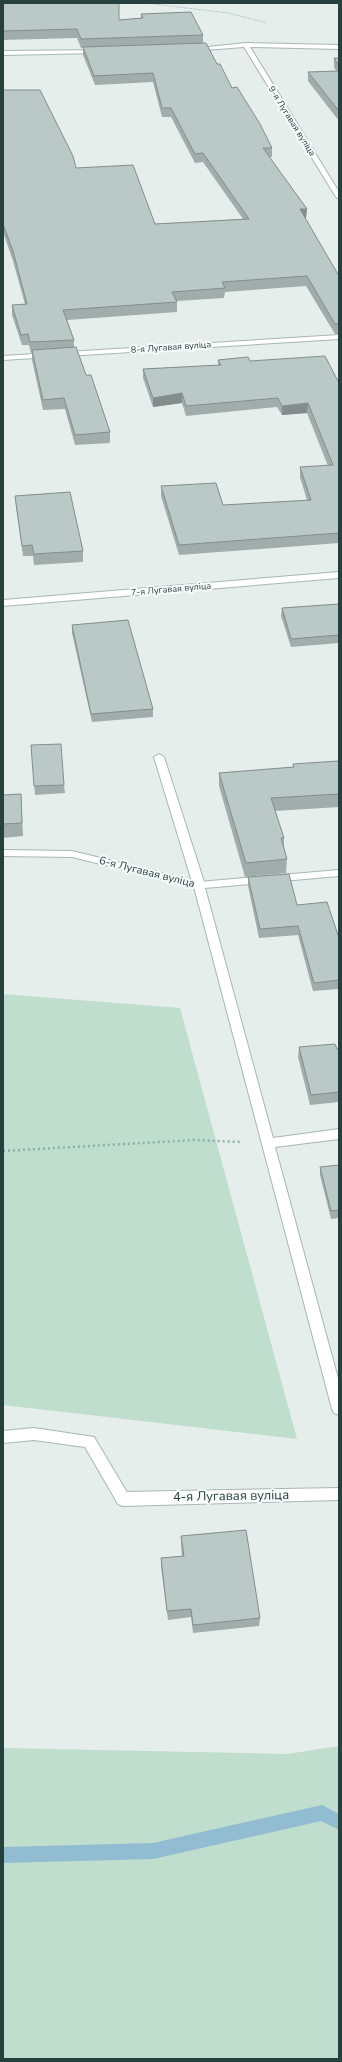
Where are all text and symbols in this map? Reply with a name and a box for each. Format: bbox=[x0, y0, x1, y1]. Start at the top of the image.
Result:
street label: 9-я Лугавая вуліца bbox=[266, 84, 318, 158]
street label: 8-я Лугавая вуліца bbox=[130, 338, 212, 356]
street label: 7-я Лугавая вуліца bbox=[130, 580, 212, 598]
street label: 6-я Лугавая вуліца bbox=[97, 853, 197, 891]
street label: 4-я Лугавая вуліца bbox=[173, 1486, 289, 1506]

